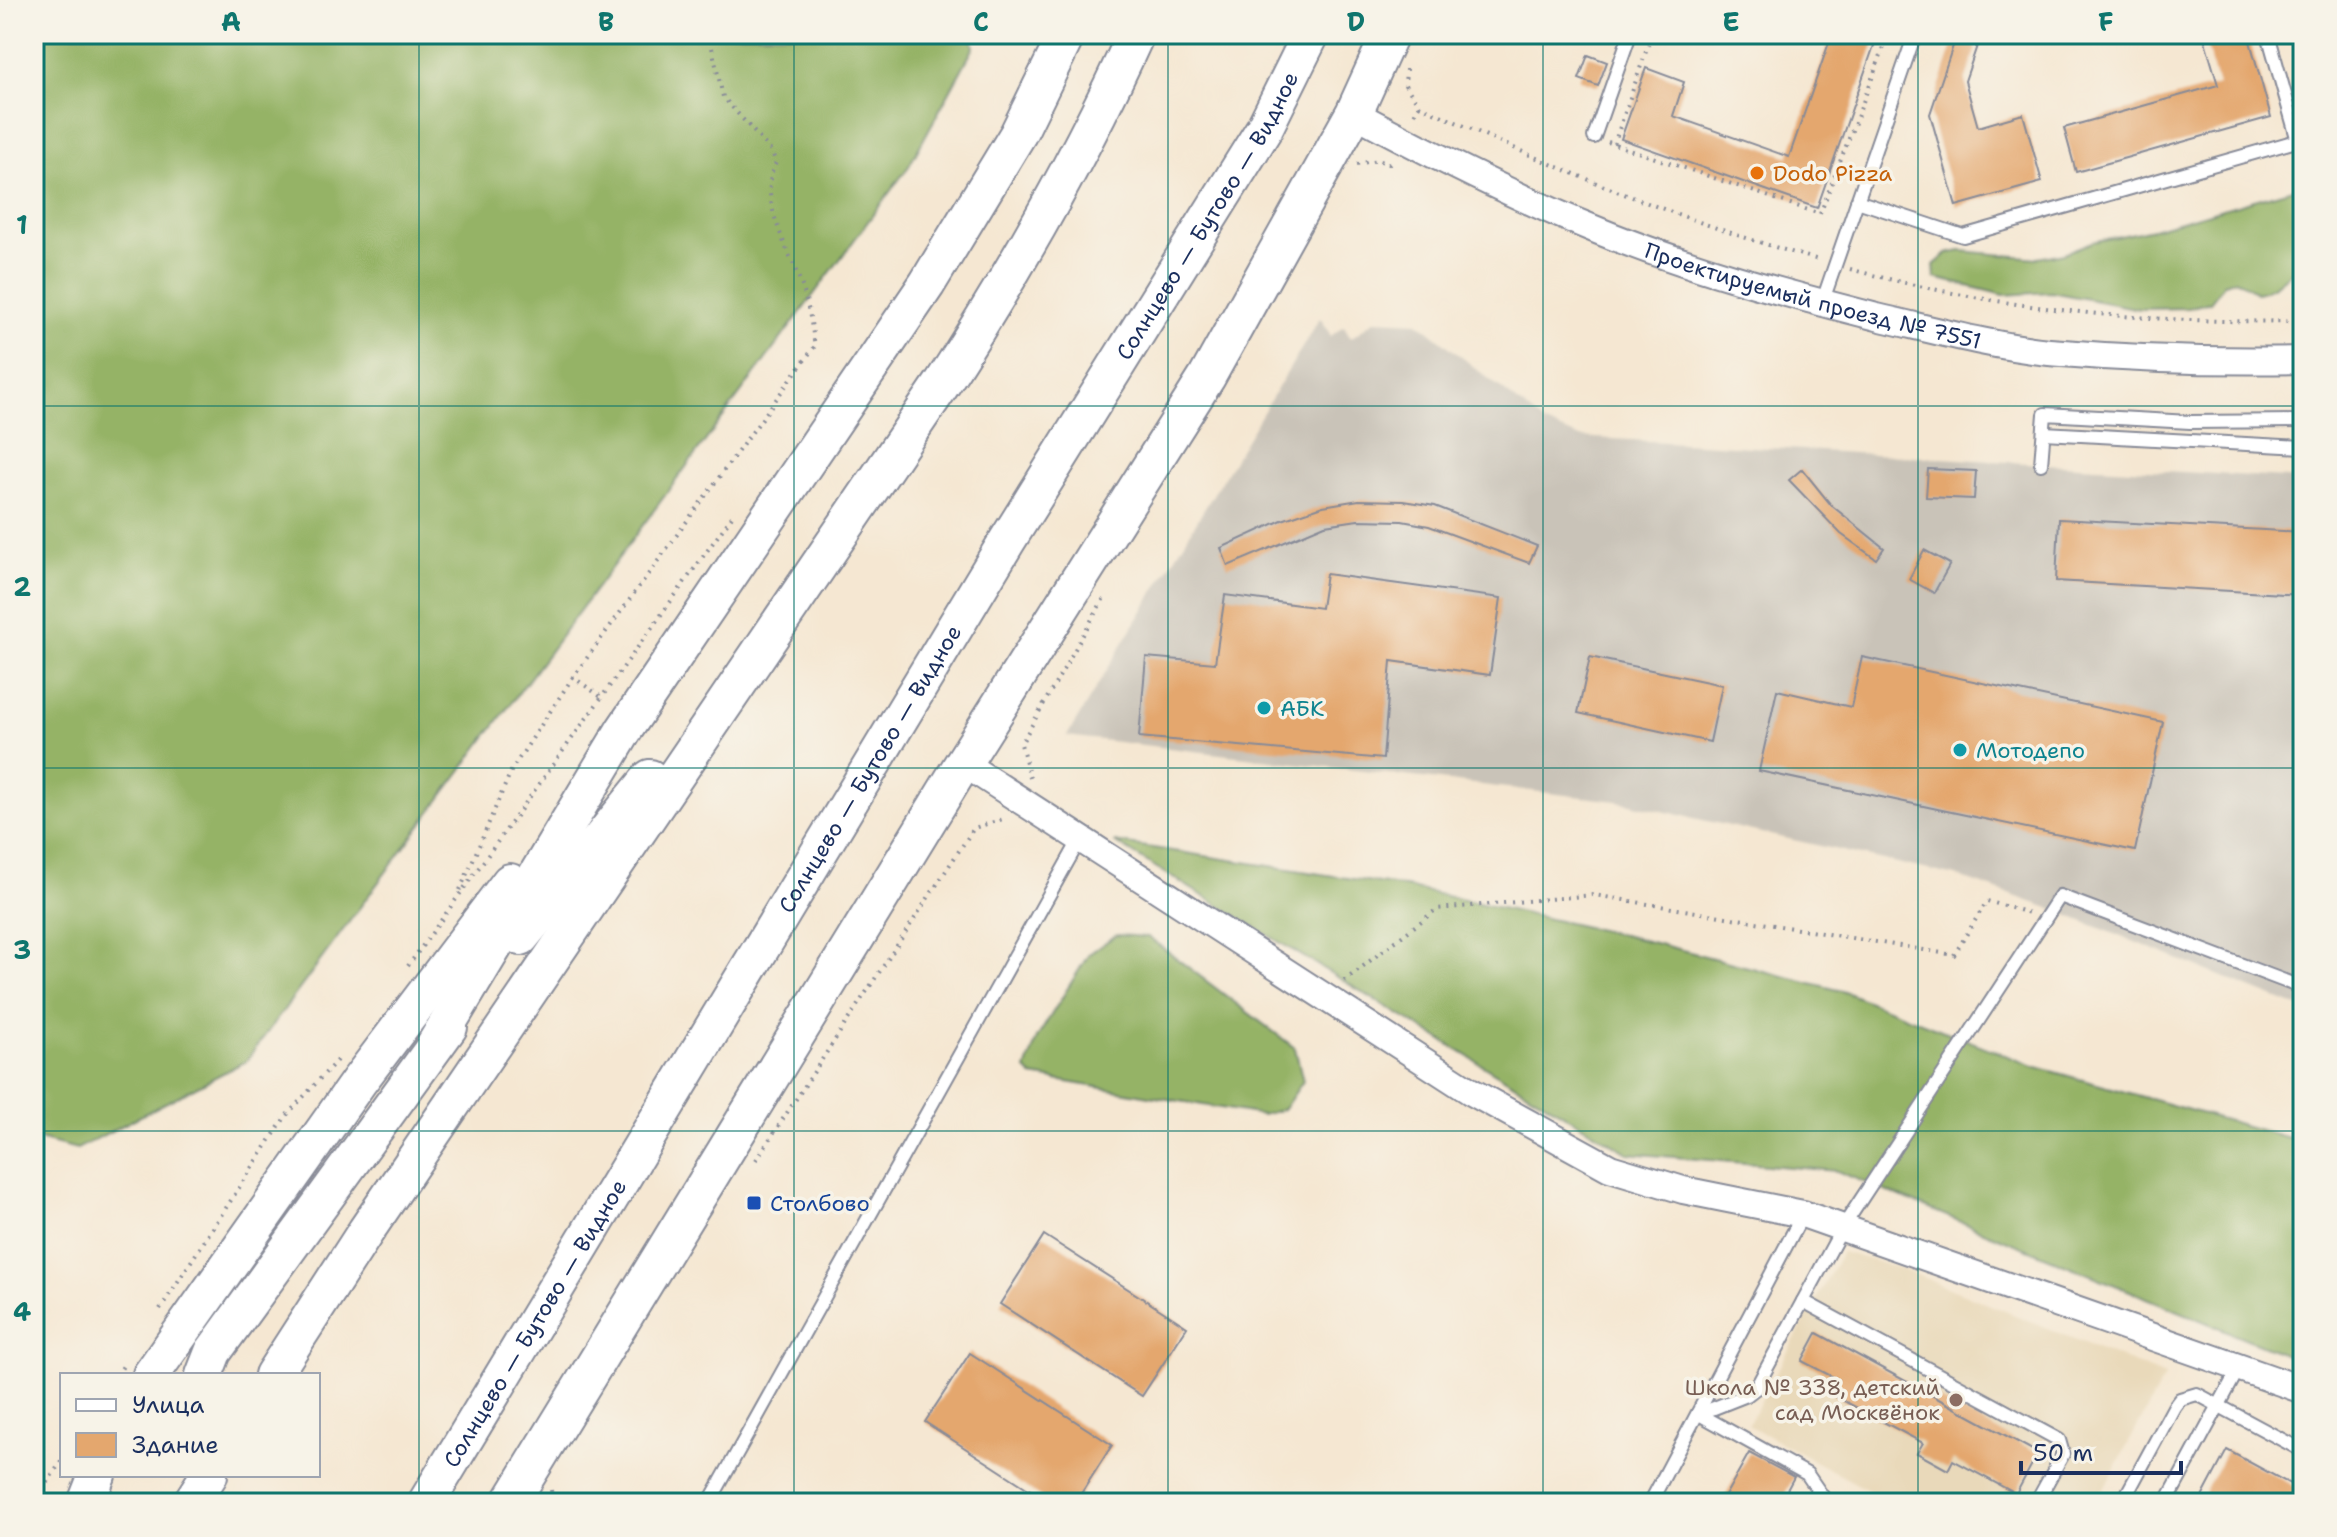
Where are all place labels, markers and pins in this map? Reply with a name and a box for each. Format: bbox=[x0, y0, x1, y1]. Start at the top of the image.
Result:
place label: Dodo Pizza bbox=[1773, 159, 1893, 188]
marker: Dodo Pizza bbox=[1748, 164, 1766, 182]
place label: АБК bbox=[1280, 694, 1324, 723]
marker: АБК bbox=[1255, 699, 1273, 717]
place label: Мотодепо bbox=[1976, 736, 2085, 765]
marker: Мотодепо bbox=[1951, 741, 1969, 759]
place label: Столбово bbox=[770, 1189, 870, 1218]
marker: Столбово bbox=[745, 1194, 763, 1212]
place label: Школа № 338, детский сад Москвёнок bbox=[1685, 1373, 1940, 1427]
marker: Школа № 338, детский сад Москвёнок bbox=[1947, 1391, 1965, 1409]

